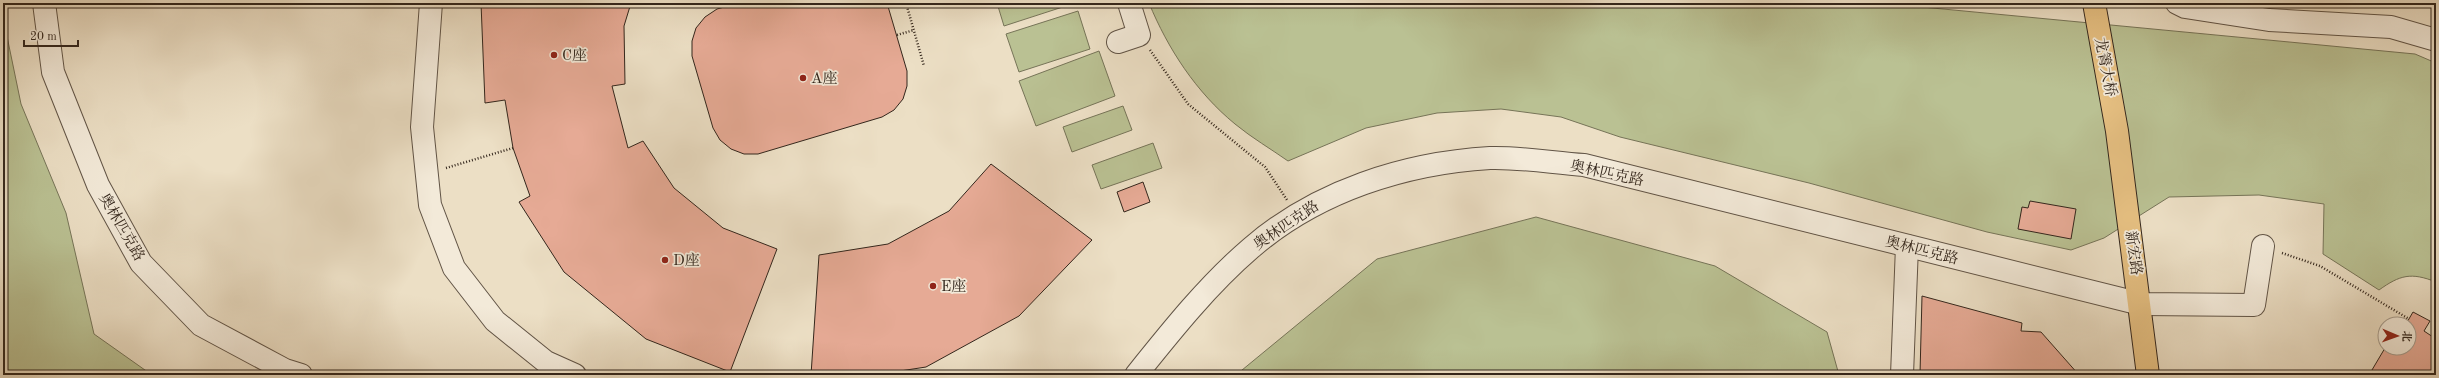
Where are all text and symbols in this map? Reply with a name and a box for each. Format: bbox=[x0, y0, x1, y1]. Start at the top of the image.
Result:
scale bar bbox=[24, 22, 78, 48]
text: 20 m bbox=[30, 31, 57, 43]
street label: 龙箐大桥 bbox=[2091, 36, 2120, 98]
place label: C座 bbox=[562, 47, 587, 64]
marker: C座 bbox=[549, 50, 559, 60]
place label: A座 bbox=[811, 70, 837, 87]
marker: A座 bbox=[798, 73, 808, 83]
street label: 奥林匹克路 bbox=[1568, 157, 1645, 190]
street label: 奥林匹克路 bbox=[95, 191, 148, 264]
street label: 奥林匹克路 bbox=[1250, 197, 1322, 253]
street label: 新宏路 bbox=[2122, 230, 2145, 277]
street label: 奥林匹克路 bbox=[1883, 233, 1960, 268]
place label: D座 bbox=[673, 252, 700, 269]
marker: D座 bbox=[660, 255, 670, 265]
place label: E座 bbox=[941, 278, 966, 295]
marker: E座 bbox=[928, 281, 938, 291]
north arrow bbox=[2377, 316, 2417, 356]
text: 北 bbox=[2400, 331, 2412, 342]

